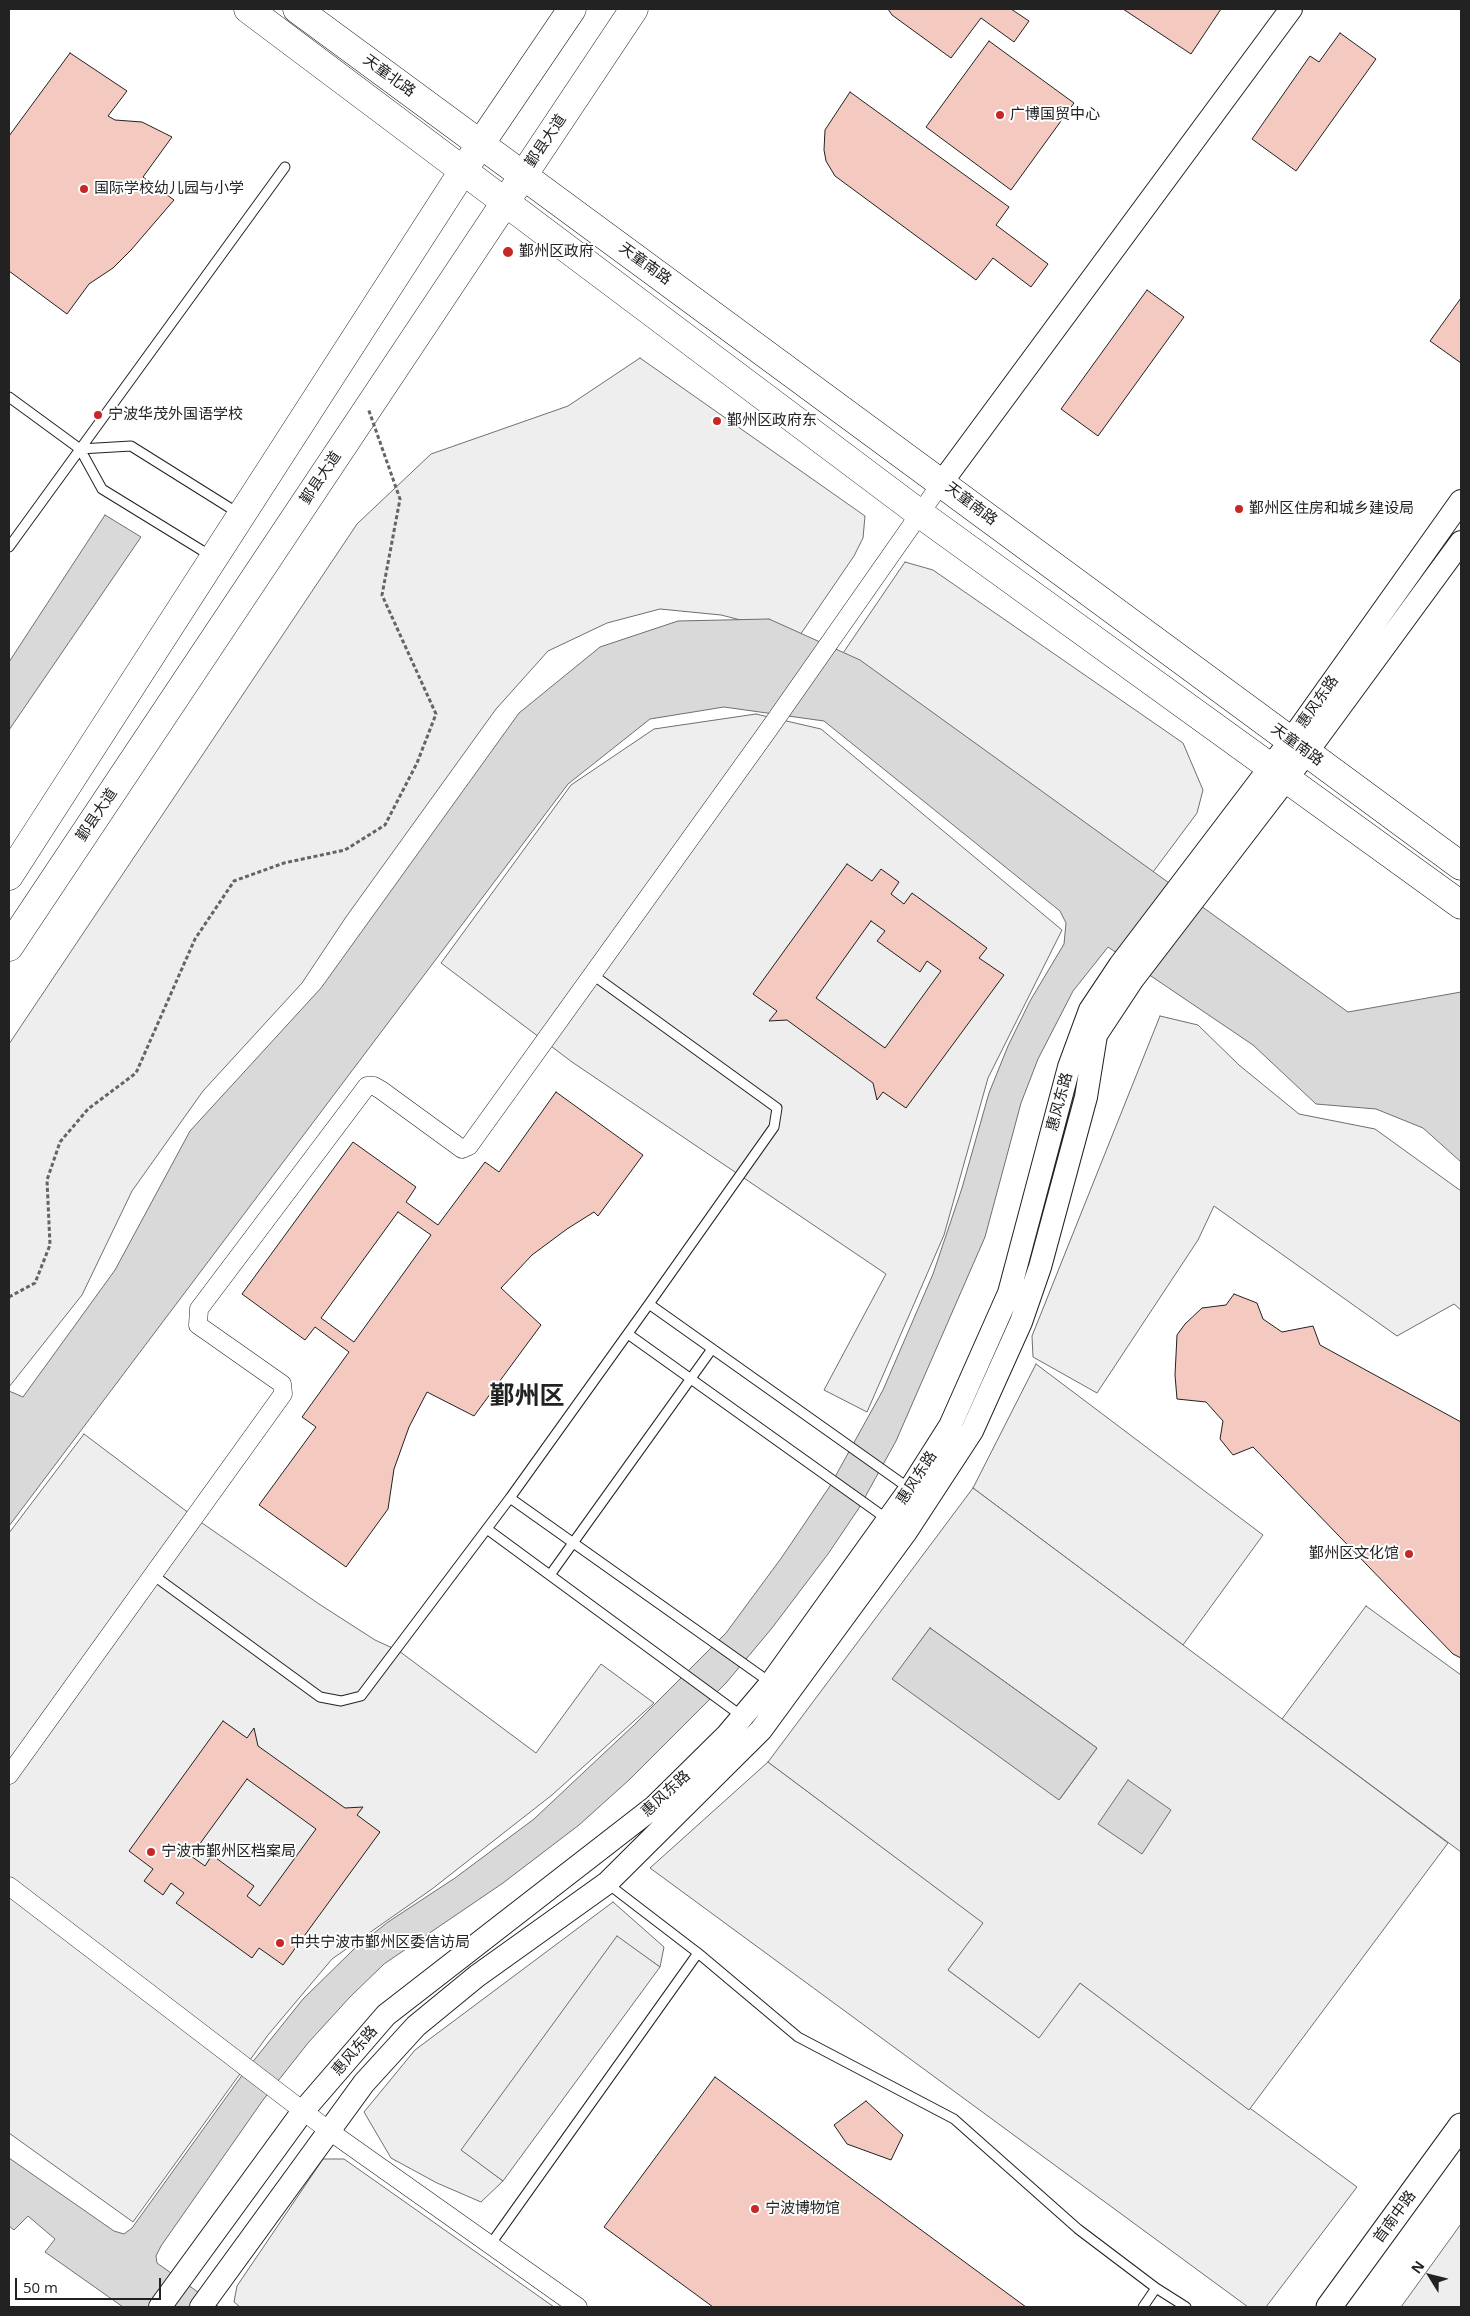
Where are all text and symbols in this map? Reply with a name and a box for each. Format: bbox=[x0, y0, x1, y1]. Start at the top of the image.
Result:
street label: 天童北路 bbox=[359, 51, 419, 101]
place label: 广博国贸中心 bbox=[1010, 106, 1100, 124]
marker: 广博国贸中心 bbox=[994, 109, 1006, 121]
street label: 鄞县大道 bbox=[522, 111, 570, 171]
place label: 国际学校幼儿园与小学 bbox=[94, 180, 244, 198]
marker: 国际学校幼儿园与小学 bbox=[78, 183, 90, 195]
street label: 天童南路 bbox=[615, 239, 675, 289]
place label: 鄞州区政府 bbox=[519, 243, 594, 261]
marker: 鄞州区政府 bbox=[501, 245, 515, 259]
place label: 宁波华茂外国语学校 bbox=[108, 406, 243, 424]
marker: 宁波华茂外国语学校 bbox=[92, 409, 104, 421]
place label: 鄞州区政府东 bbox=[727, 412, 817, 430]
marker: 鄞州区政府东 bbox=[711, 415, 723, 427]
street label: 鄞县大道 bbox=[297, 448, 345, 508]
street label: 天童南路 bbox=[942, 479, 1000, 529]
place label: 鄞州区住房和城乡建设局 bbox=[1249, 500, 1414, 518]
marker: 鄞州区住房和城乡建设局 bbox=[1233, 503, 1245, 515]
street label: 惠风东路 bbox=[1293, 672, 1343, 732]
street label: 天童南路 bbox=[1267, 720, 1327, 770]
street label: 鄞县大道 bbox=[73, 785, 121, 845]
street label: 惠风东路 bbox=[1044, 1071, 1076, 1133]
district label: 鄞州区 bbox=[490, 1382, 564, 1412]
street label: 惠风东路 bbox=[893, 1448, 941, 1508]
place label: 鄞州区文化馆 bbox=[1309, 1545, 1399, 1563]
marker: 鄞州区文化馆 bbox=[1403, 1548, 1415, 1560]
street label: 惠风东路 bbox=[638, 1767, 694, 1821]
place label: 宁波市鄞州区档案局 bbox=[161, 1843, 296, 1861]
marker: 宁波市鄞州区档案局 bbox=[145, 1846, 157, 1858]
place label: 中共宁波市鄞州区委信访局 bbox=[290, 1934, 470, 1952]
marker: 中共宁波市鄞州区委信访局 bbox=[274, 1937, 286, 1949]
street label: 惠风东路 bbox=[329, 2022, 381, 2080]
street label: 首南中路 bbox=[1370, 2187, 1420, 2247]
place label: 宁波博物馆 bbox=[765, 2200, 840, 2218]
marker: 宁波博物馆 bbox=[749, 2203, 761, 2215]
north arrow bbox=[1405, 2251, 1455, 2301]
text: N bbox=[1406, 2257, 1428, 2277]
scale bar bbox=[18, 2268, 164, 2300]
text: 50 m bbox=[23, 2277, 58, 2297]

